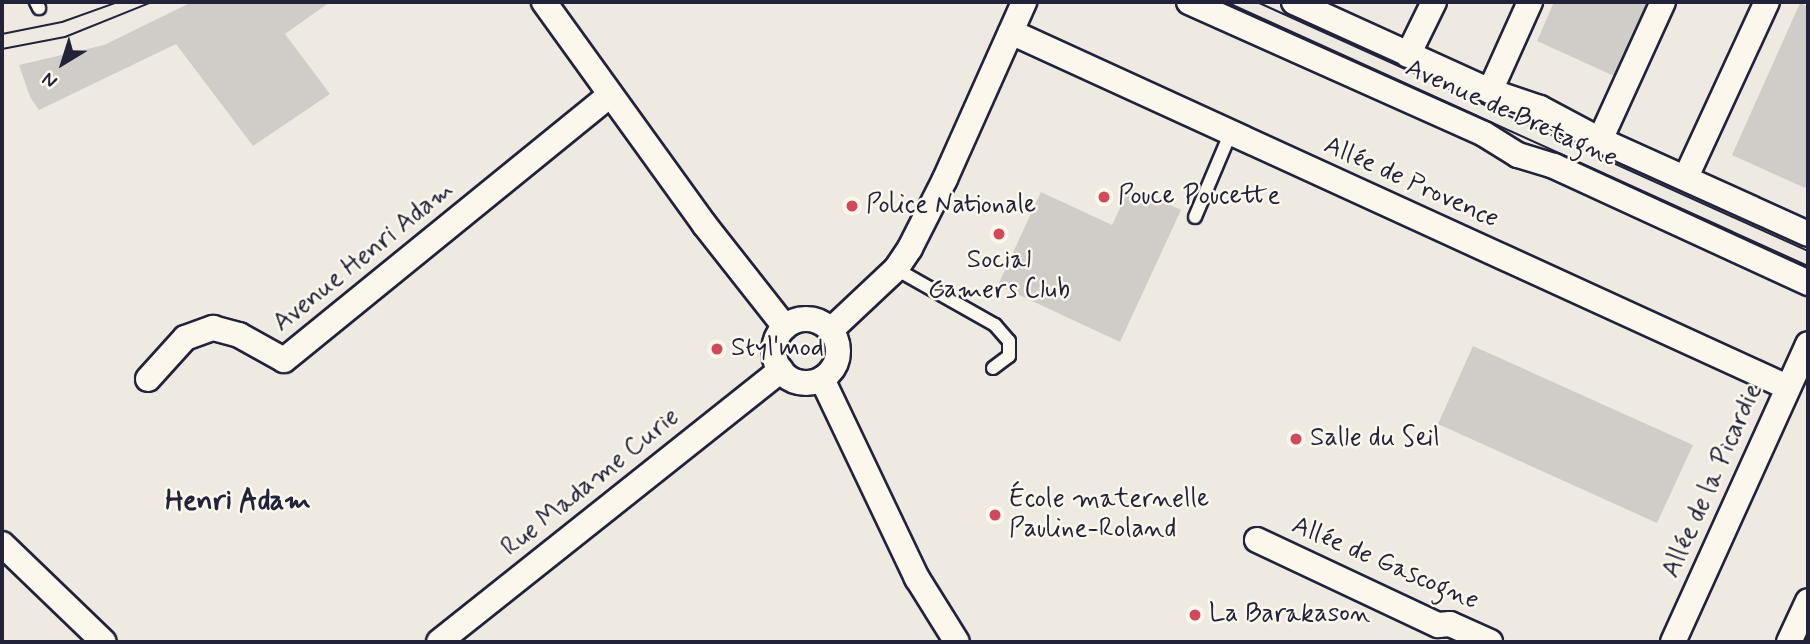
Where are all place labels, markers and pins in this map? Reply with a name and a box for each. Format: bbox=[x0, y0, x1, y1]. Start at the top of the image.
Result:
place label: Pouce Poucette bbox=[1118, 181, 1277, 213]
marker: Pouce Poucette bbox=[1096, 189, 1112, 205]
place label: Police Nationale bbox=[866, 190, 1037, 222]
marker: Police Nationale bbox=[844, 198, 860, 214]
marker: Social Gamers Club bbox=[991, 226, 1007, 242]
place label: Social Gamers Club bbox=[925, 245, 1073, 306]
place label: Styl'mod bbox=[731, 333, 824, 365]
marker: Styl'mod bbox=[709, 341, 725, 357]
place label: Salle du Seil bbox=[1310, 423, 1438, 455]
marker: Salle du Seil bbox=[1288, 431, 1304, 447]
place label: École maternelle Pauline-Roland bbox=[1009, 484, 1187, 546]
marker: École maternelle Pauline-Roland bbox=[987, 507, 1003, 523]
place label: La Barakason bbox=[1209, 599, 1364, 631]
marker: La Barakason bbox=[1187, 607, 1203, 623]

